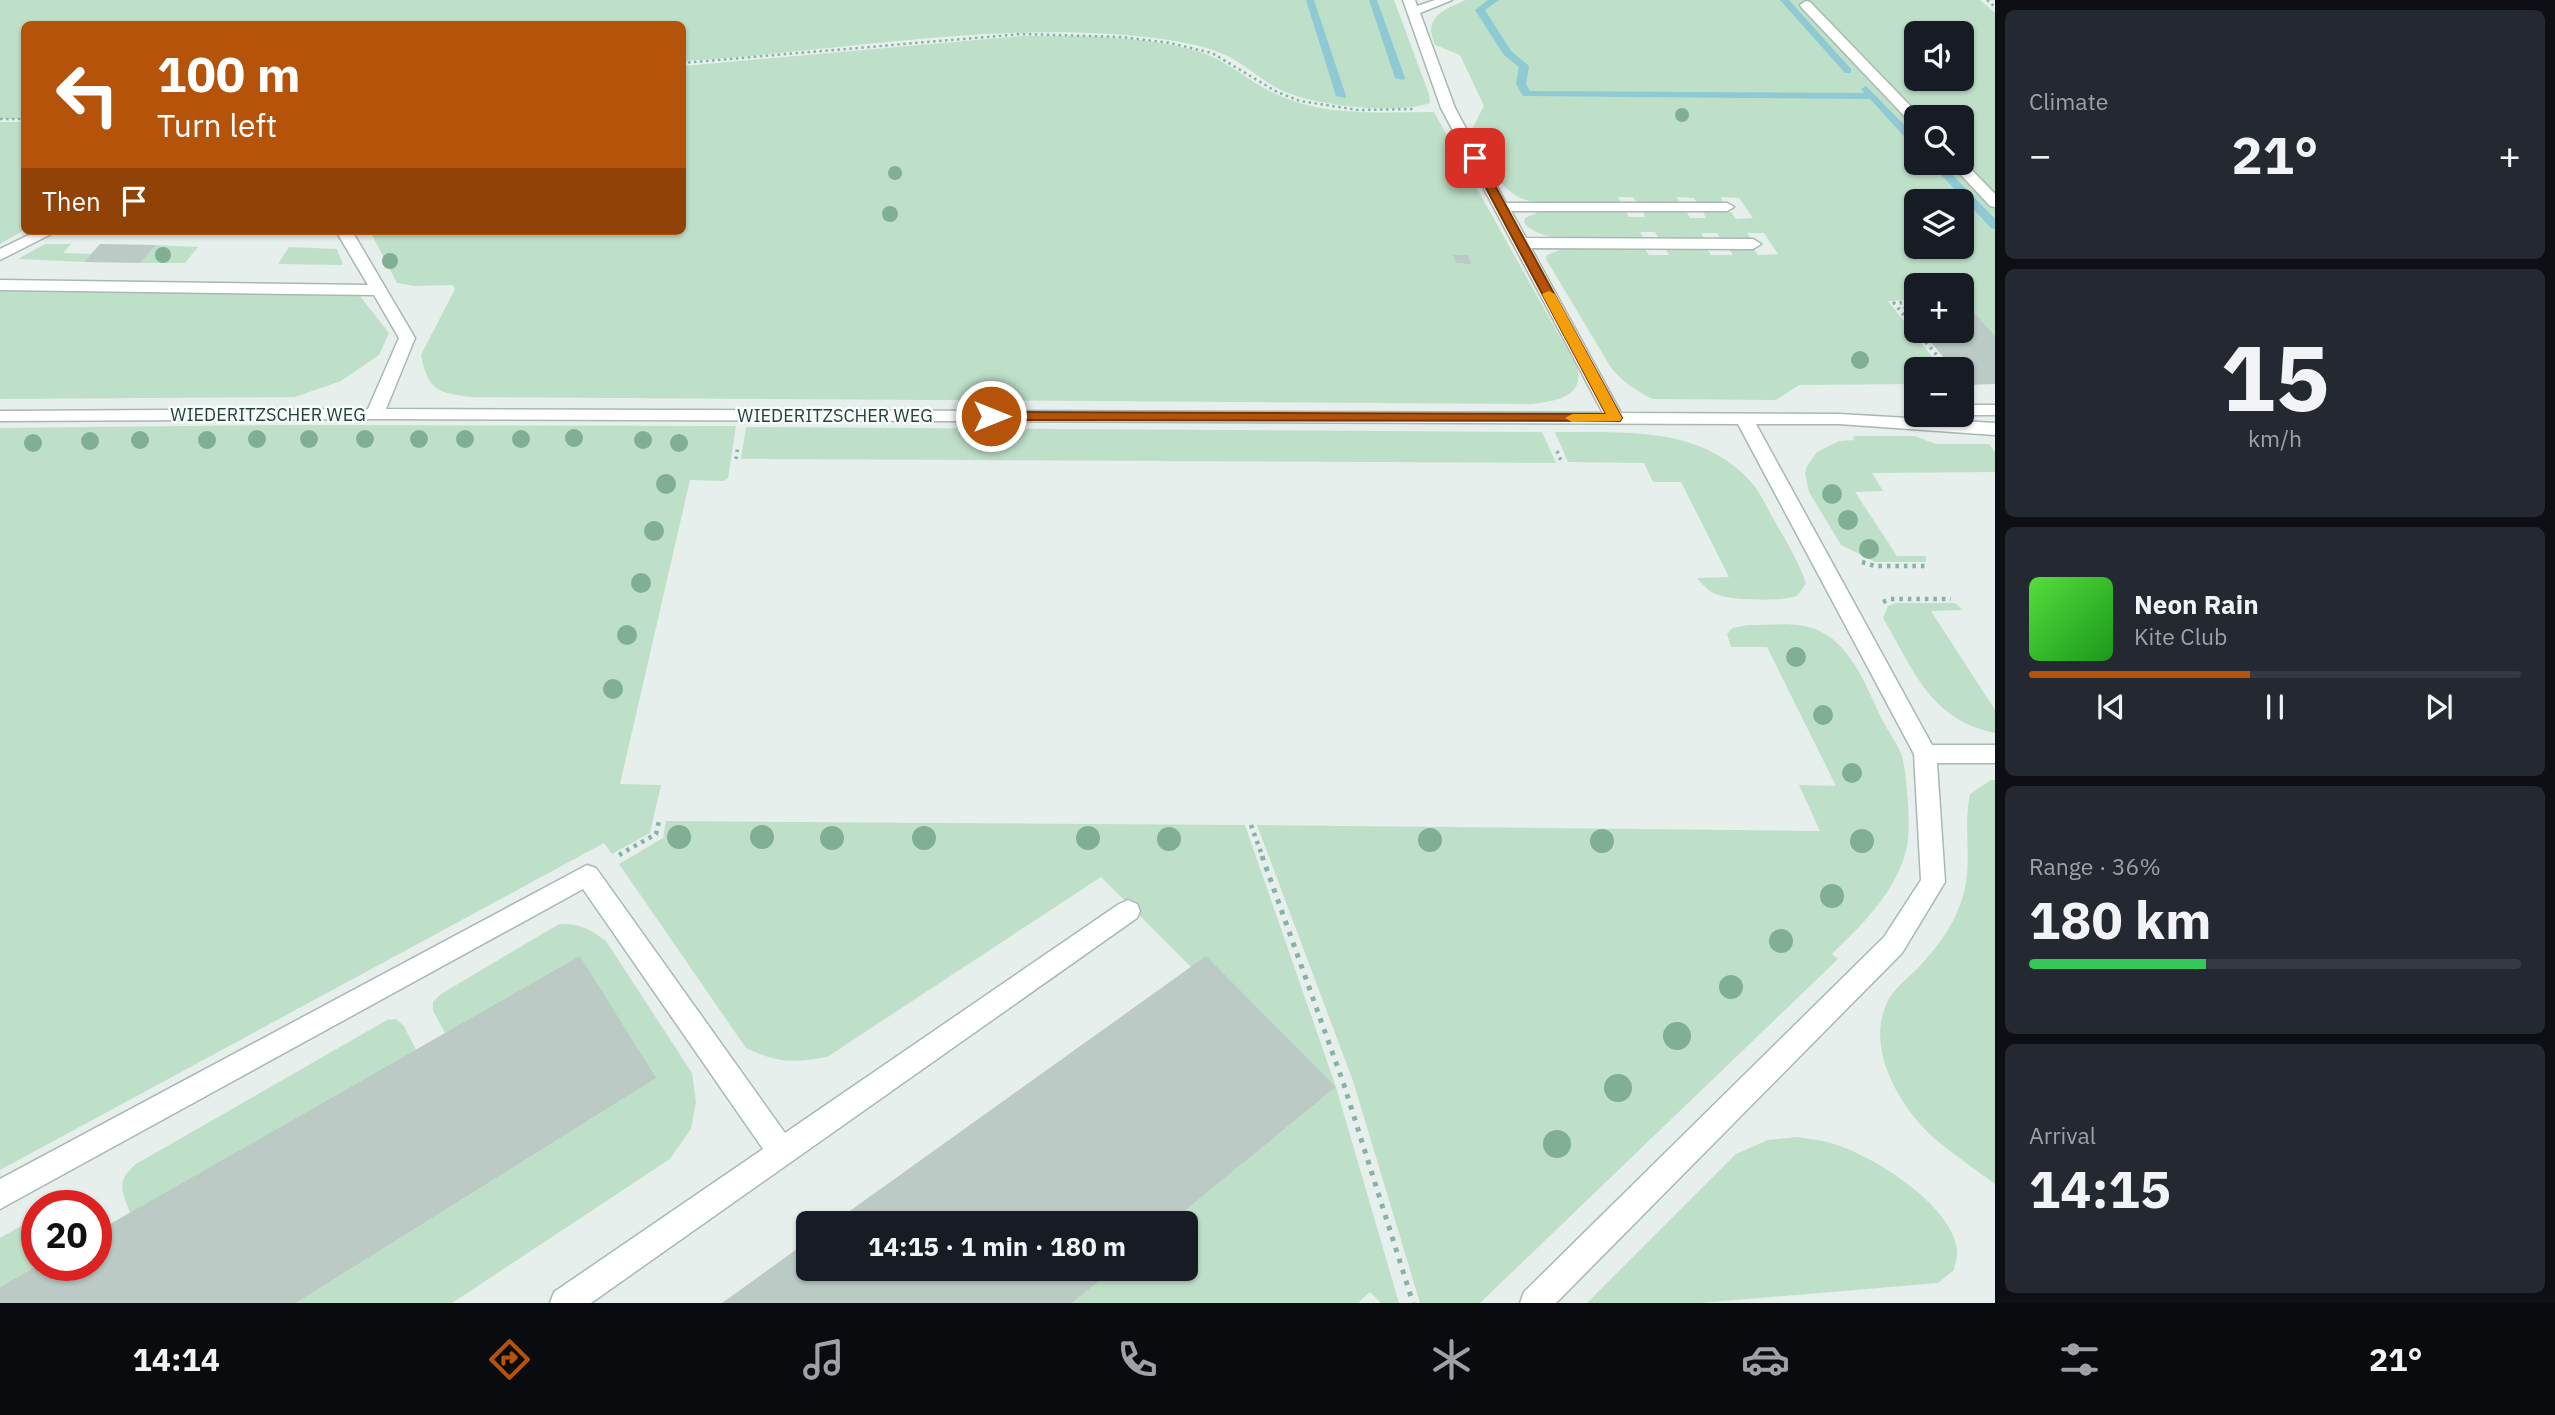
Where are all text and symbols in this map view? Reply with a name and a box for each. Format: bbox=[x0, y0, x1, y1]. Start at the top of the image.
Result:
map controls bbox=[1904, 21, 1974, 427]
button: sound bbox=[1904, 21, 1974, 91]
text: 100 m bbox=[157, 42, 301, 105]
icon: left bbox=[42, 49, 133, 140]
text: Climate bbox=[2029, 86, 2108, 116]
text: Turn left bbox=[157, 104, 277, 146]
button: search bbox=[1904, 105, 1974, 175]
text: 21° bbox=[2232, 121, 2318, 188]
pin bbox=[1445, 128, 1505, 188]
text: − bbox=[2029, 130, 2052, 179]
text: + bbox=[2498, 130, 2521, 179]
icon: arrive bbox=[1456, 139, 1494, 177]
icon: arrive bbox=[115, 182, 153, 220]
text: Then bbox=[42, 184, 101, 218]
button: layers bbox=[1904, 189, 1974, 259]
button: + bbox=[1904, 273, 1974, 343]
text: 15 bbox=[2220, 318, 2330, 436]
button: − bbox=[1904, 357, 1974, 427]
position arrow bbox=[954, 379, 1028, 453]
street label: WIEDERITZSCHER WEG bbox=[170, 403, 366, 426]
street label: WIEDERITZSCHER WEG bbox=[737, 404, 933, 427]
text: km/h bbox=[2248, 423, 2302, 453]
text: Neon Rain bbox=[2134, 587, 2259, 621]
text: Kite Club bbox=[2134, 621, 2227, 651]
icon: previous bbox=[2092, 688, 2130, 726]
icon: pause bbox=[2256, 688, 2294, 726]
icon: next bbox=[2420, 688, 2458, 726]
text: Range · 36% bbox=[2029, 851, 2161, 881]
text: 180 km bbox=[2029, 886, 2211, 953]
text: Arrival bbox=[2029, 1120, 2096, 1150]
text: 14:15 bbox=[2029, 1155, 2171, 1222]
speed limit sign: 20 bbox=[21, 1190, 112, 1281]
text: 14:15 · 1 min · 180 m bbox=[868, 1229, 1126, 1263]
icon: directions bbox=[485, 1335, 534, 1384]
icon: music bbox=[799, 1335, 848, 1384]
icon: phone bbox=[1113, 1335, 1162, 1384]
icon: climate bbox=[1427, 1335, 1476, 1384]
icon: car bbox=[1741, 1335, 1790, 1384]
icon: filters bbox=[2055, 1335, 2104, 1384]
text: 14:14 bbox=[133, 1338, 220, 1380]
text: 21° bbox=[2369, 1338, 2422, 1380]

